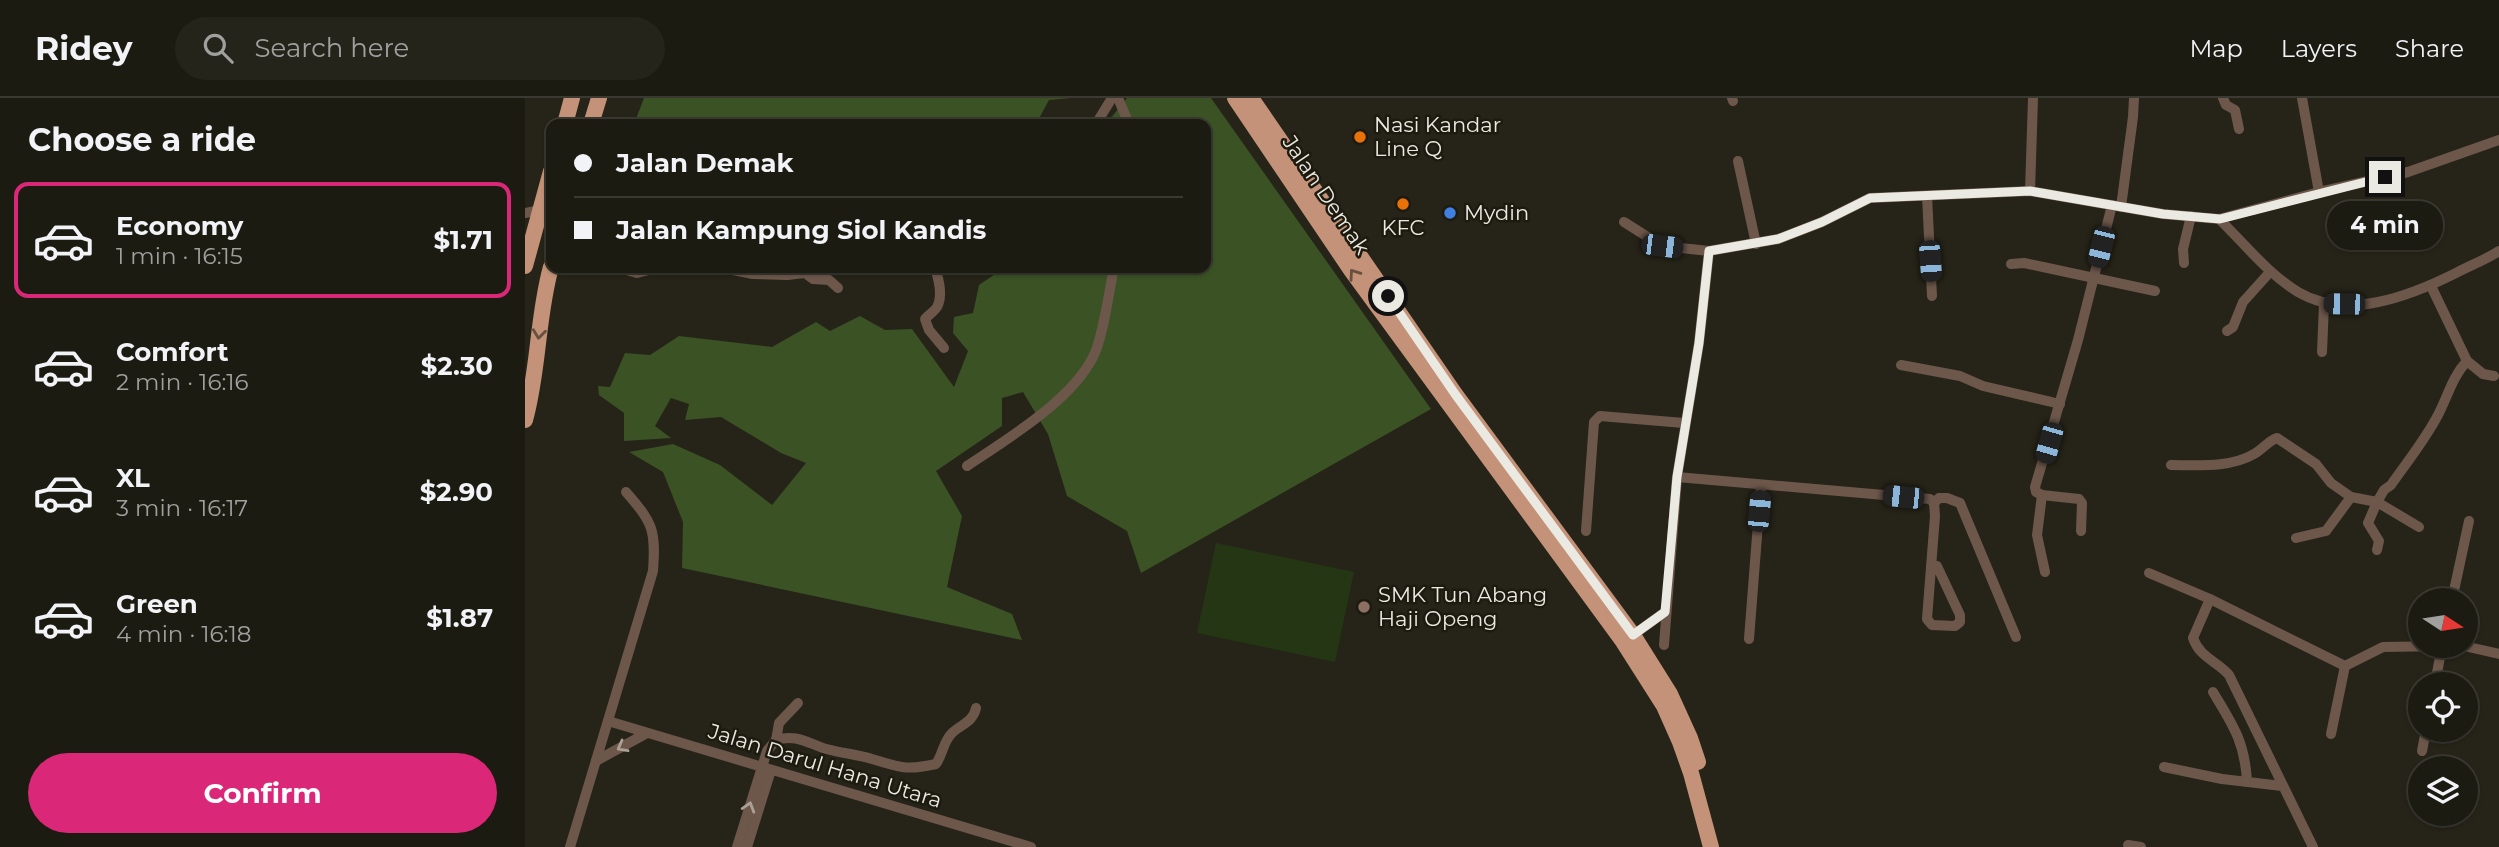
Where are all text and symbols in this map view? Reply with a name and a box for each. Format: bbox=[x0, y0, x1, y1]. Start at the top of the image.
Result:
search box bbox=[175, 17, 665, 80]
text: Ridey bbox=[35, 28, 133, 68]
icon: search bbox=[199, 29, 237, 67]
text: Search here bbox=[255, 32, 409, 64]
text: Map bbox=[2189, 34, 2243, 63]
text: Layers bbox=[2281, 34, 2357, 63]
text: Share bbox=[2395, 34, 2464, 63]
place label: Nasi Kandar Line Q bbox=[1374, 112, 1501, 161]
text: Choose a ride bbox=[28, 120, 256, 159]
marker: Nasi Kandar Line Q bbox=[1352, 129, 1368, 145]
street label: Jalan Demak bbox=[1277, 130, 1376, 259]
text: Jalan Demak bbox=[616, 147, 794, 179]
route end bbox=[2369, 161, 2401, 193]
marker: KFC bbox=[1395, 196, 1411, 212]
place label: Mydin bbox=[1464, 200, 1529, 225]
callout: 4 min bbox=[2327, 202, 2443, 250]
marker: Mydin bbox=[1442, 205, 1458, 221]
icon: car bbox=[32, 209, 95, 272]
text: Economy bbox=[116, 210, 243, 242]
text: 4 min bbox=[2350, 211, 2420, 239]
text: Jalan Kampung Siol Kandis bbox=[616, 214, 986, 246]
place label: KFC bbox=[1382, 215, 1425, 240]
text: $1.71 bbox=[434, 224, 493, 256]
car bbox=[2086, 224, 2117, 270]
car bbox=[1640, 233, 1685, 259]
car bbox=[1919, 239, 1942, 283]
text: 1 min · 16:15 bbox=[116, 242, 243, 270]
one-way arrow bbox=[1350, 269, 1362, 282]
route start bbox=[1372, 280, 1404, 312]
car bbox=[2323, 293, 2366, 315]
one-way arrow bbox=[531, 328, 546, 339]
icon: car bbox=[32, 335, 95, 398]
text: Comfort bbox=[116, 336, 228, 368]
text: $2.30 bbox=[421, 350, 493, 382]
text: 2 min · 16:16 bbox=[116, 368, 249, 396]
car bbox=[2034, 420, 2065, 466]
icon: car bbox=[32, 461, 95, 524]
text: XL bbox=[116, 462, 150, 494]
text: $2.90 bbox=[420, 476, 493, 508]
car bbox=[1882, 484, 1925, 510]
car bbox=[1747, 489, 1772, 533]
text: 3 min · 16:17 bbox=[116, 494, 248, 522]
place label: SMK Tun Abang Haji Openg bbox=[1378, 582, 1547, 631]
icon: car bbox=[32, 587, 95, 650]
text: Green bbox=[116, 588, 198, 620]
north arrow bbox=[2408, 588, 2478, 658]
map controls bbox=[2408, 588, 2478, 826]
marker: SMK Tun Abang Haji Openg bbox=[1356, 599, 1372, 615]
text: $1.87 bbox=[426, 602, 493, 634]
text: 4 min · 16:18 bbox=[116, 620, 251, 648]
button: locate bbox=[2408, 672, 2478, 742]
street label: Jalan Darul Hana Utara bbox=[704, 718, 945, 813]
one-way arrow bbox=[616, 739, 629, 752]
button: Confirm bbox=[28, 753, 497, 833]
button: layers bbox=[2408, 756, 2478, 826]
one-way arrow bbox=[741, 801, 755, 814]

